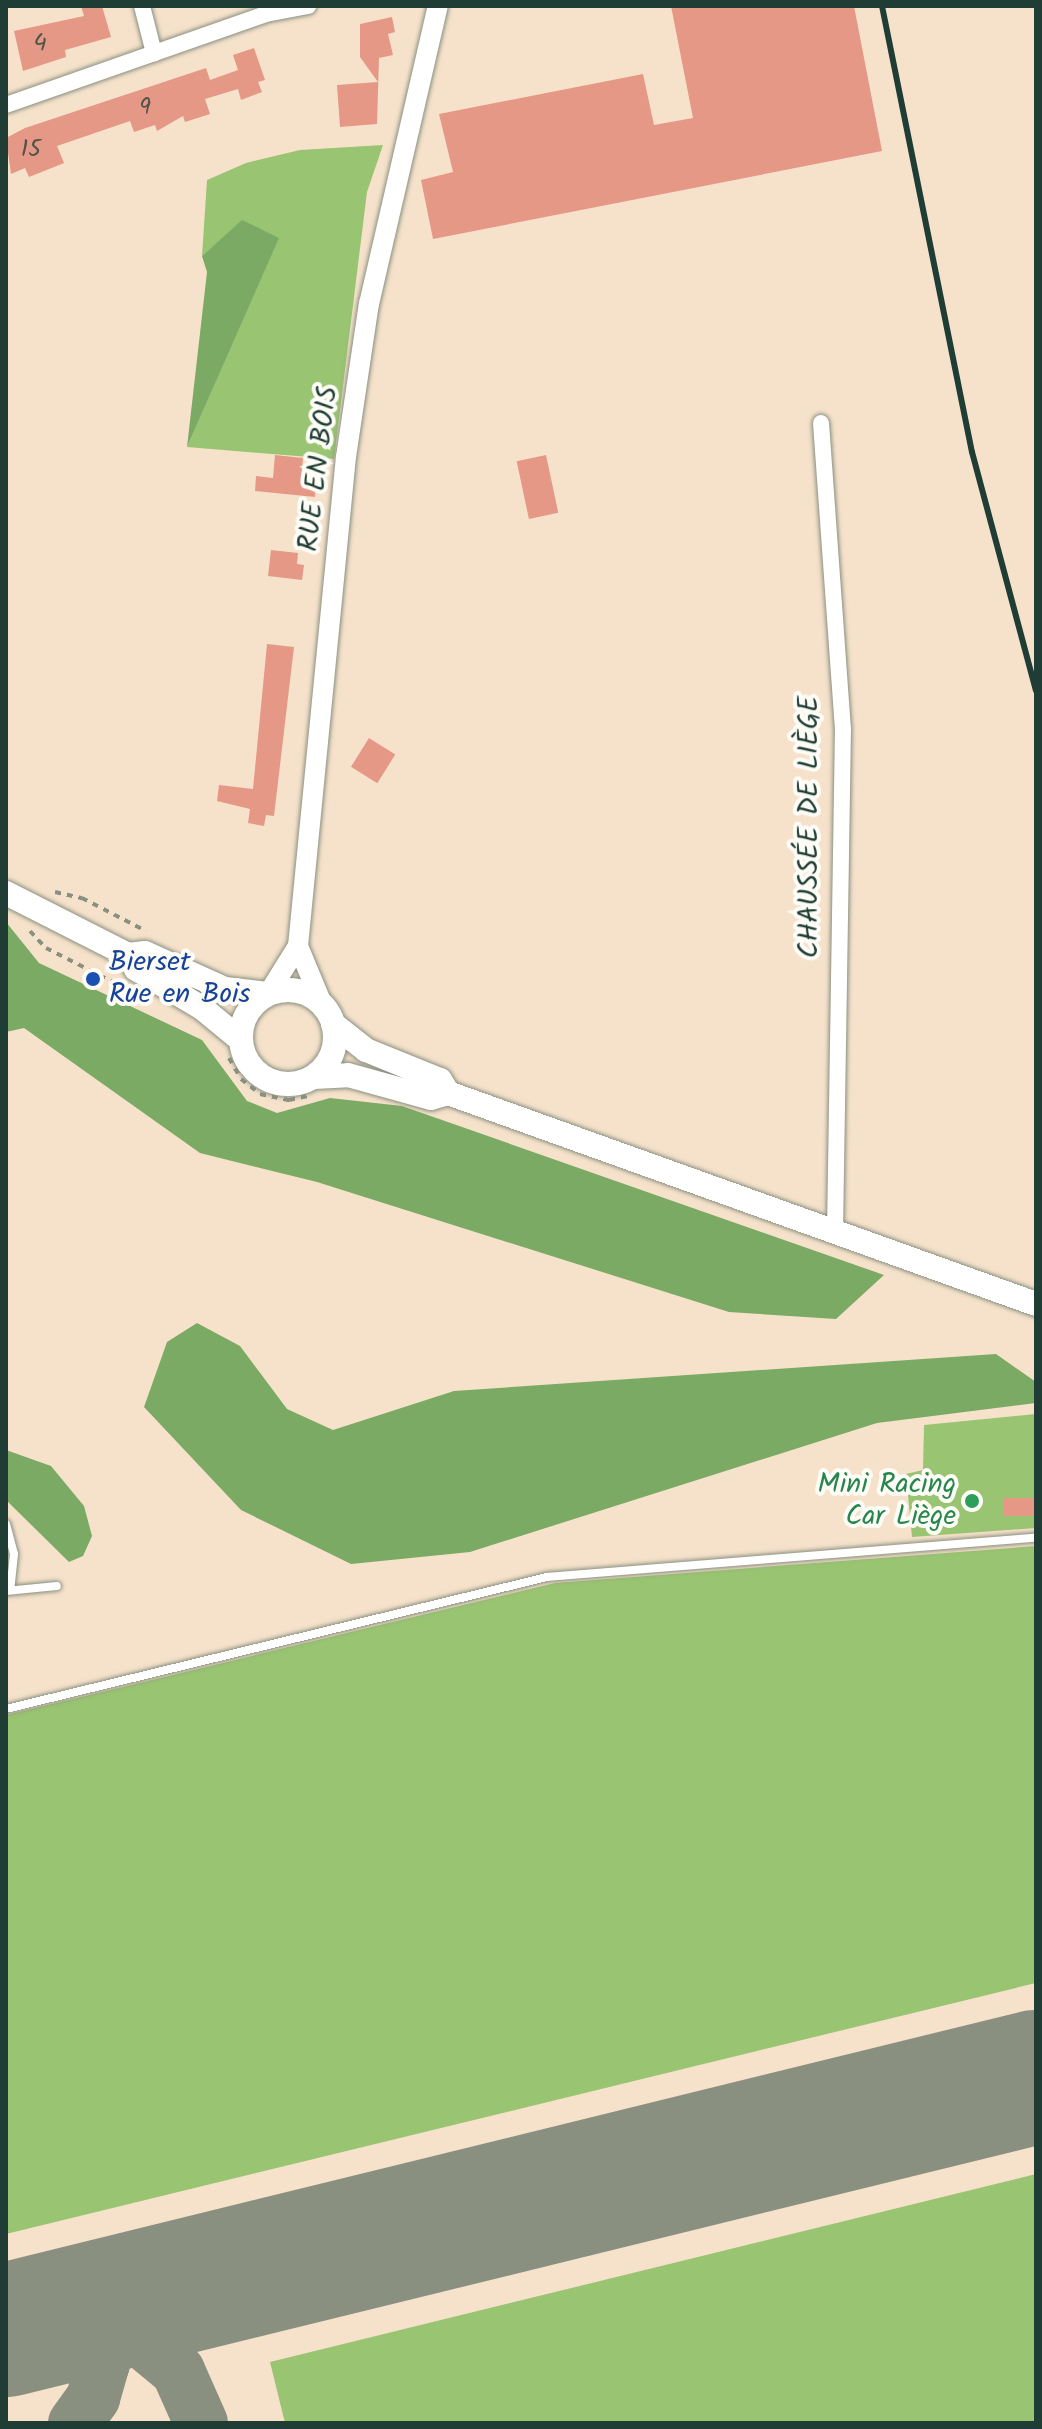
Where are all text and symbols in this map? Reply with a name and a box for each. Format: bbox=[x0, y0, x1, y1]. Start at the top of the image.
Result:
house number: 4 bbox=[33, 30, 47, 58]
house number: 9 bbox=[139, 94, 151, 122]
house number: 15 bbox=[21, 136, 41, 164]
street label: RUE EN BOIS bbox=[292, 385, 346, 553]
street label: CHAUSSÉE DE LIÈGE bbox=[793, 696, 827, 958]
place label: Bierset Rue en Bois bbox=[109, 946, 251, 1012]
marker: Bierset Rue en Bois bbox=[84, 970, 102, 988]
place label: Mini Racing Car Liège bbox=[818, 1468, 956, 1534]
marker: Mini Racing Car Liège bbox=[963, 1492, 981, 1510]

